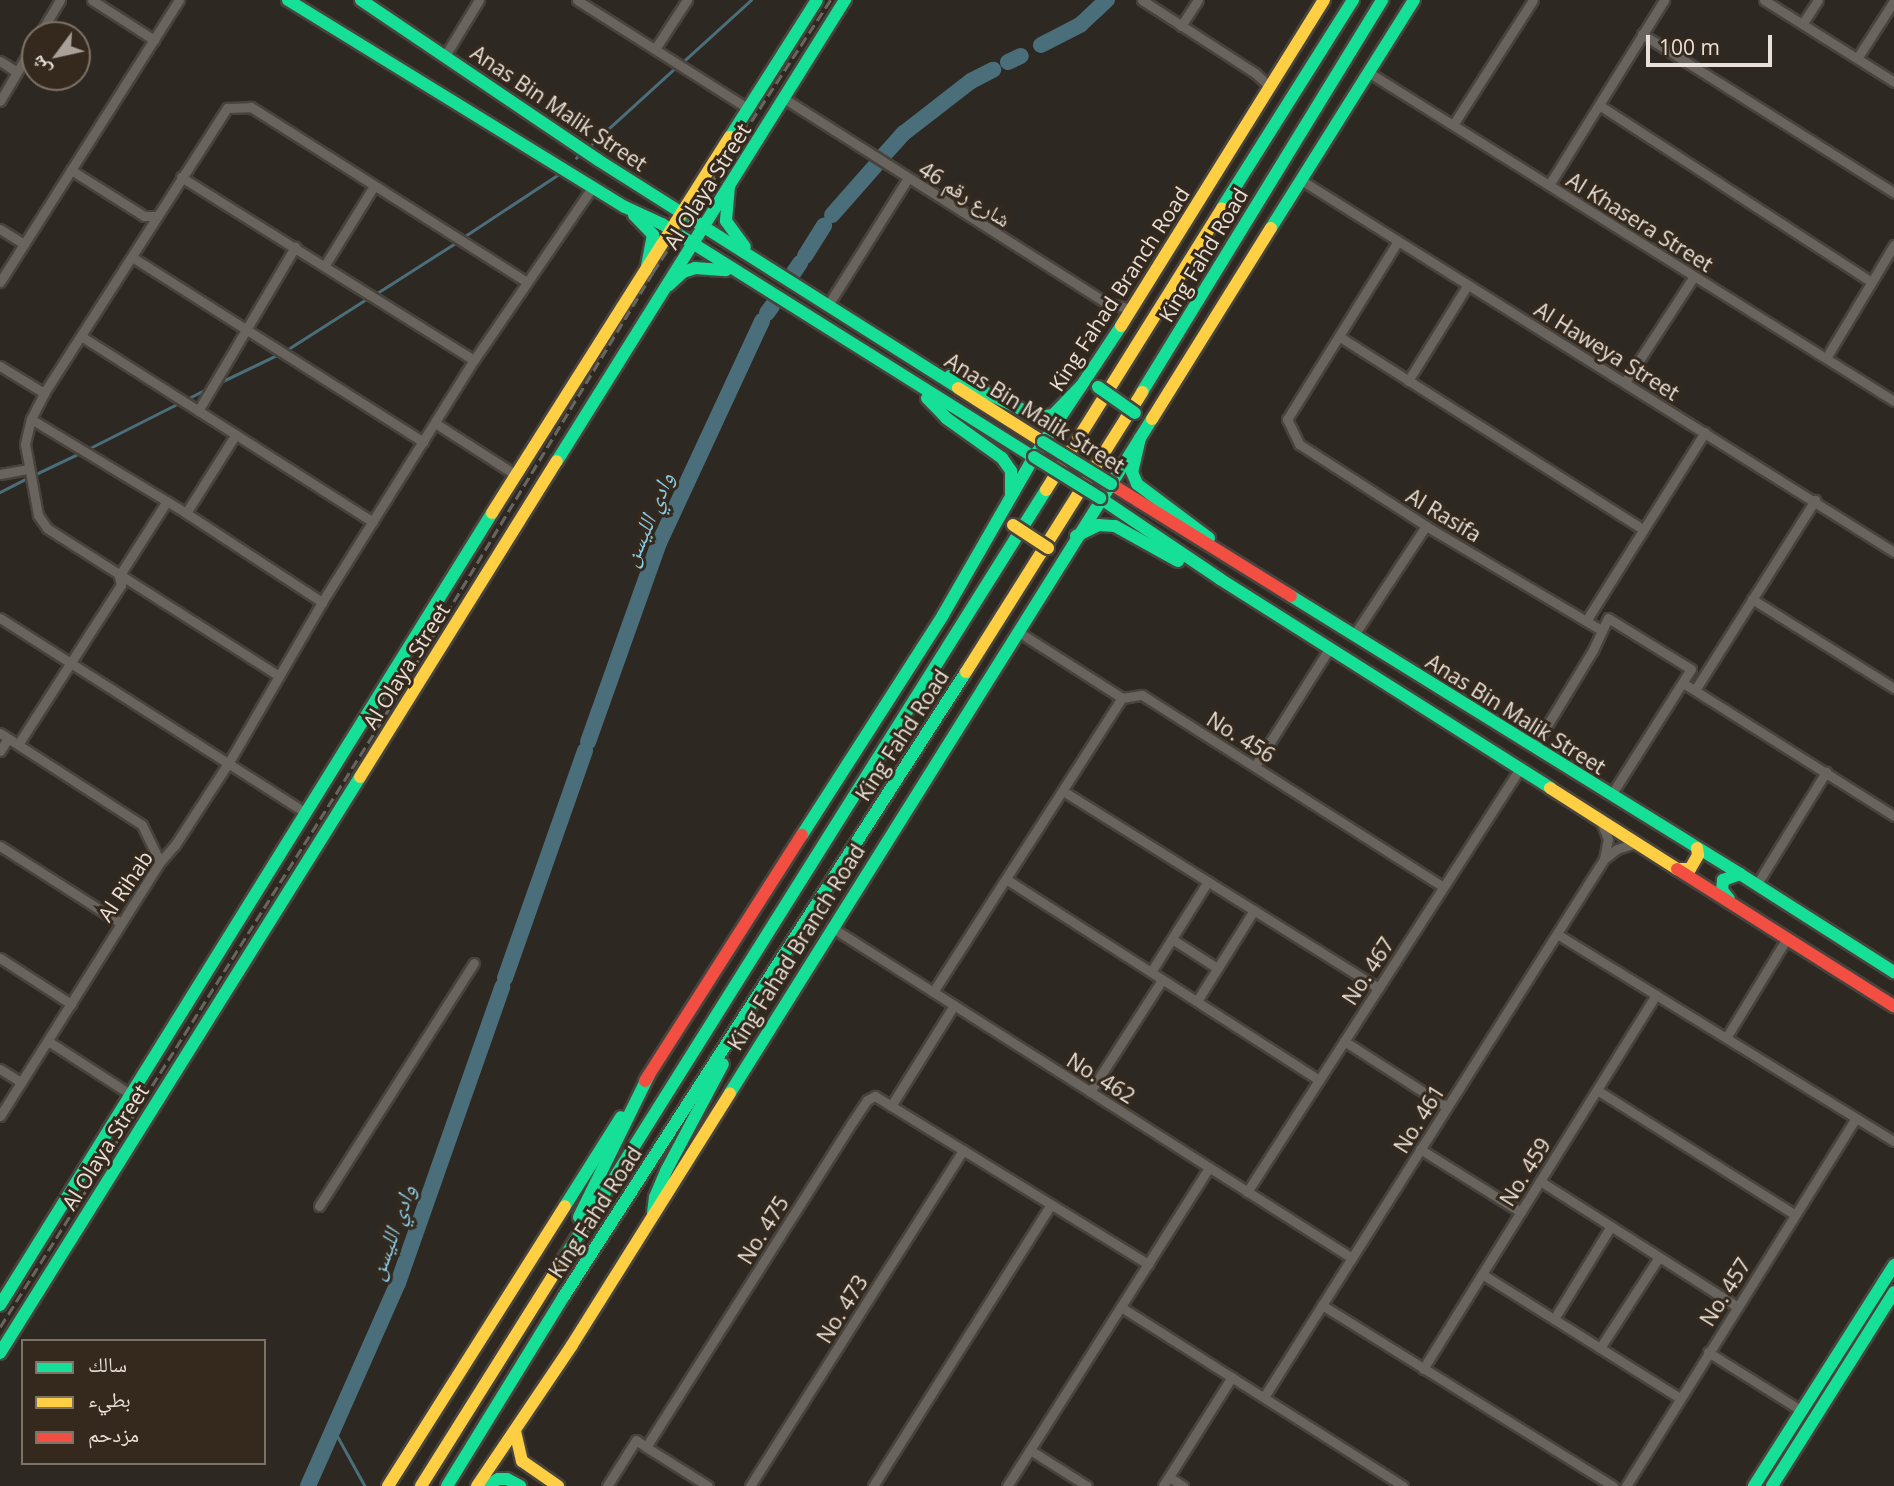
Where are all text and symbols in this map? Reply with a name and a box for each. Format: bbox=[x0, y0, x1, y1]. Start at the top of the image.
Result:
north arrow bbox=[21, 21, 91, 91]
scale bar bbox=[1649, 21, 1775, 65]
text: 100 m bbox=[1659, 33, 1720, 61]
street label: Anas Bin Malik Street bbox=[466, 40, 652, 176]
text: ش bbox=[24, 51, 56, 82]
street label: Al Olaya Street bbox=[658, 118, 756, 254]
street label: شارع رقم 46 bbox=[915, 156, 1015, 232]
street label: Al Khasera Street bbox=[1562, 167, 1718, 277]
street label: King Fahad Branch Road bbox=[1043, 182, 1195, 396]
street label: King Fahd Road bbox=[1153, 183, 1253, 327]
street label: Al Haweya Street bbox=[1530, 296, 1684, 406]
street label: Anas Bin Malik Street bbox=[941, 348, 1129, 478]
water label: وادي الليسن bbox=[615, 468, 679, 570]
street label: Al Rasifa bbox=[1402, 483, 1486, 547]
street label: Al Olaya Street bbox=[357, 598, 455, 734]
street label: Anas Bin Malik Street bbox=[1422, 649, 1610, 779]
street label: King Fahd Road bbox=[850, 665, 954, 805]
street label: No. 456 bbox=[1202, 706, 1280, 768]
street label: King Fahad Branch Road bbox=[722, 839, 870, 1055]
street label: Al Rihab bbox=[92, 846, 158, 926]
street label: No. 467 bbox=[1337, 933, 1399, 1009]
street label: No. 462 bbox=[1062, 1047, 1140, 1109]
street label: Al Olaya Street bbox=[56, 1079, 154, 1215]
street label: No. 461 bbox=[1388, 1080, 1450, 1158]
street label: No. 459 bbox=[1494, 1133, 1556, 1211]
street label: King Fahd Road bbox=[543, 1142, 647, 1282]
water label: وادي الليسن bbox=[361, 1181, 421, 1283]
street label: No. 475 bbox=[732, 1191, 794, 1269]
street label: No. 457 bbox=[1694, 1253, 1756, 1331]
street label: No. 473 bbox=[811, 1270, 873, 1348]
legend bbox=[21, 1339, 266, 1465]
text: سالك bbox=[88, 1350, 127, 1378]
text: بطيء bbox=[88, 1385, 131, 1413]
text: مزدحم bbox=[88, 1420, 139, 1448]

